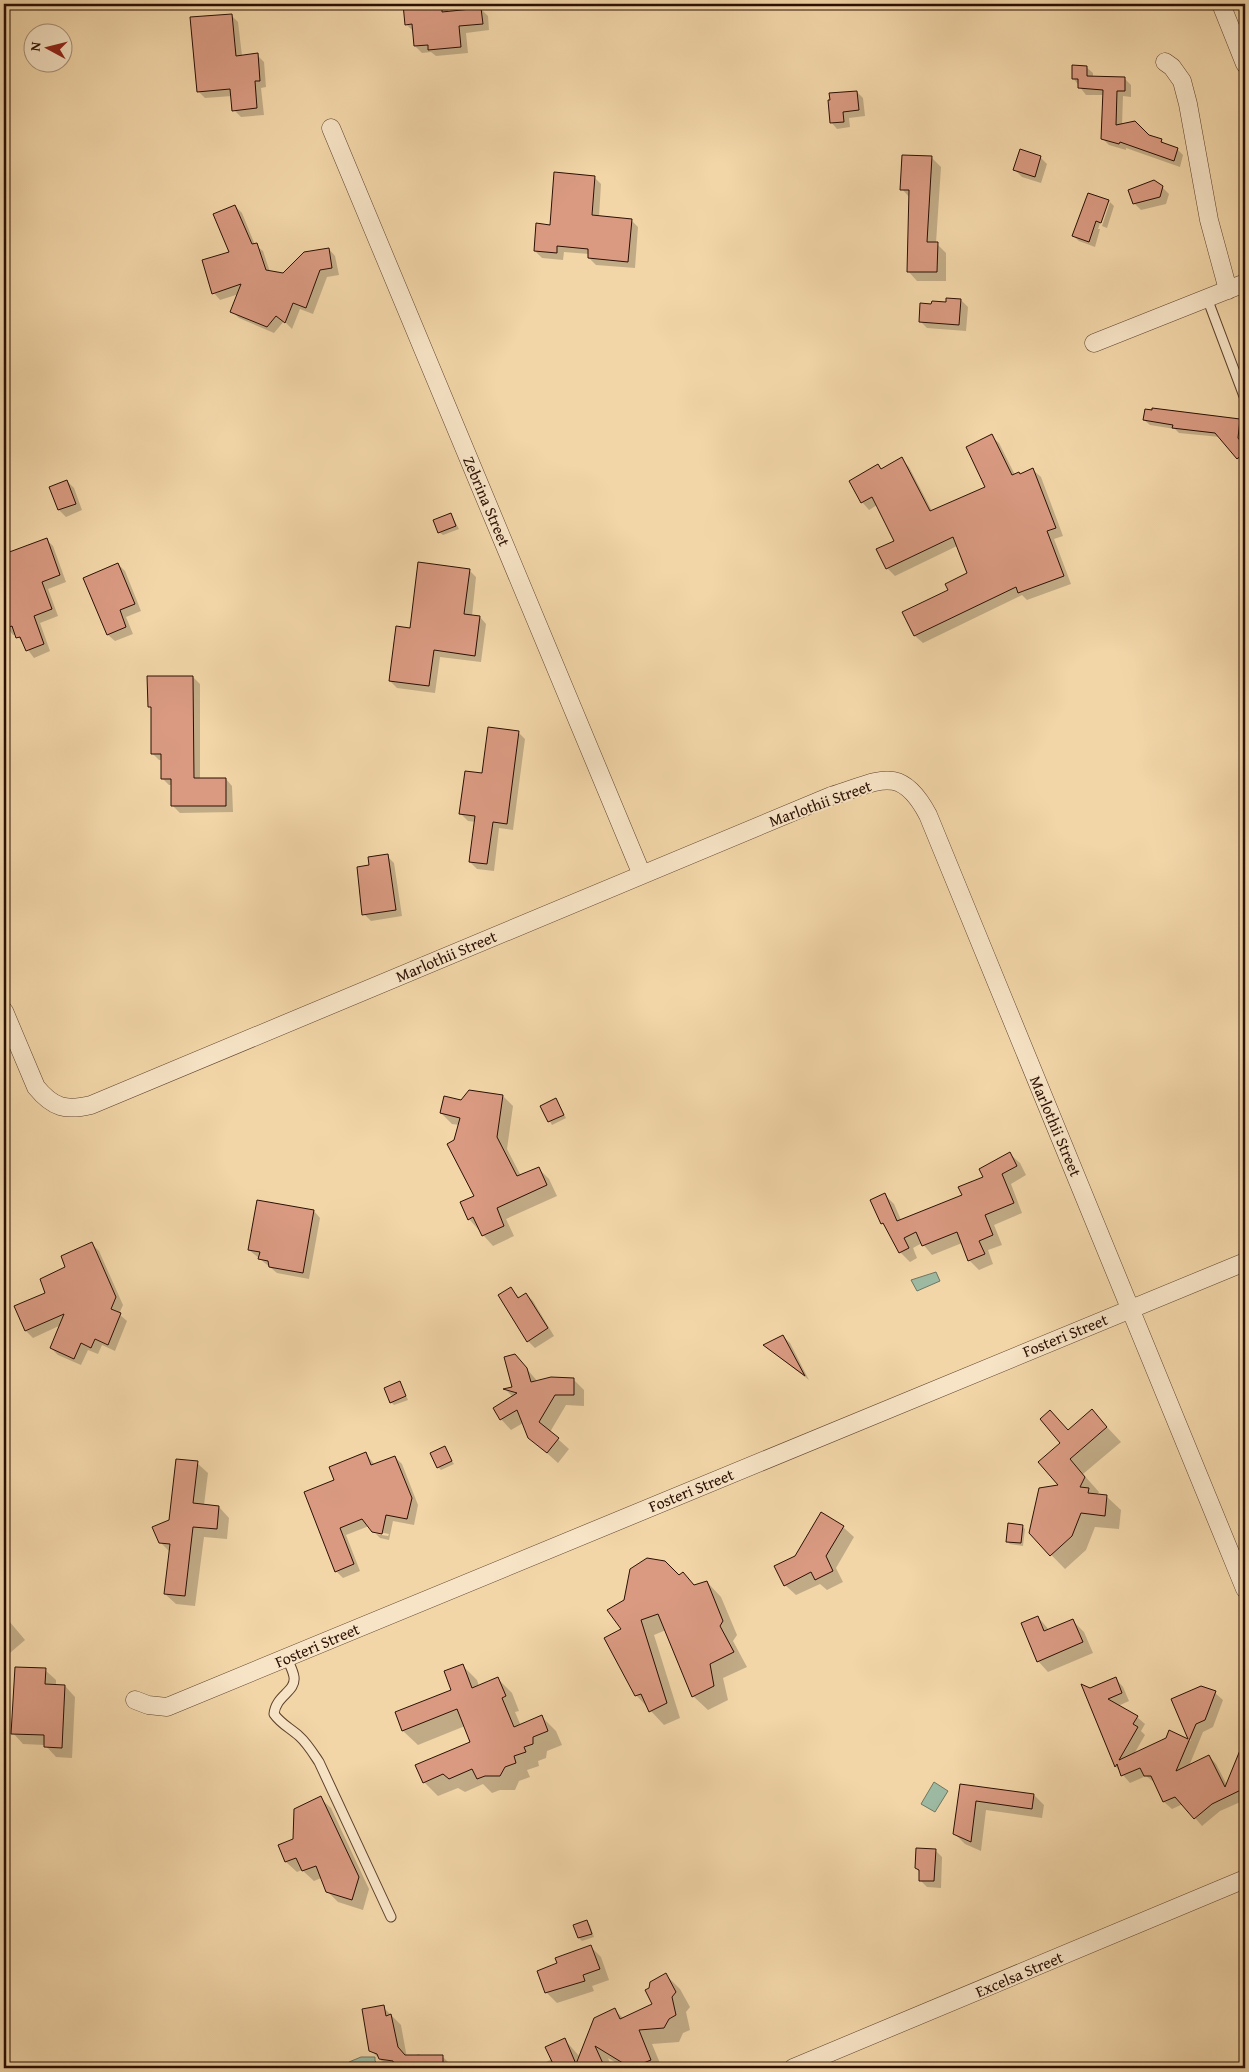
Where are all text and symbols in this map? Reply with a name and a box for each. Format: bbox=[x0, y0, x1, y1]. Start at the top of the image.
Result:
north arrow bbox=[22, 22, 72, 72]
text: N bbox=[25, 40, 46, 52]
street label: Zebrina Street bbox=[457, 452, 517, 550]
street label: Marlothii Street bbox=[765, 773, 875, 833]
street label: Marlothii Street bbox=[392, 924, 501, 988]
street label: Marlothii Street bbox=[1024, 1072, 1088, 1181]
street label: Fosteri Street bbox=[1019, 1307, 1112, 1363]
street label: Fosteri Street bbox=[645, 1462, 738, 1518]
street label: Fosteri Street bbox=[271, 1616, 363, 1674]
street label: Excelsa Street bbox=[971, 1945, 1067, 2003]

